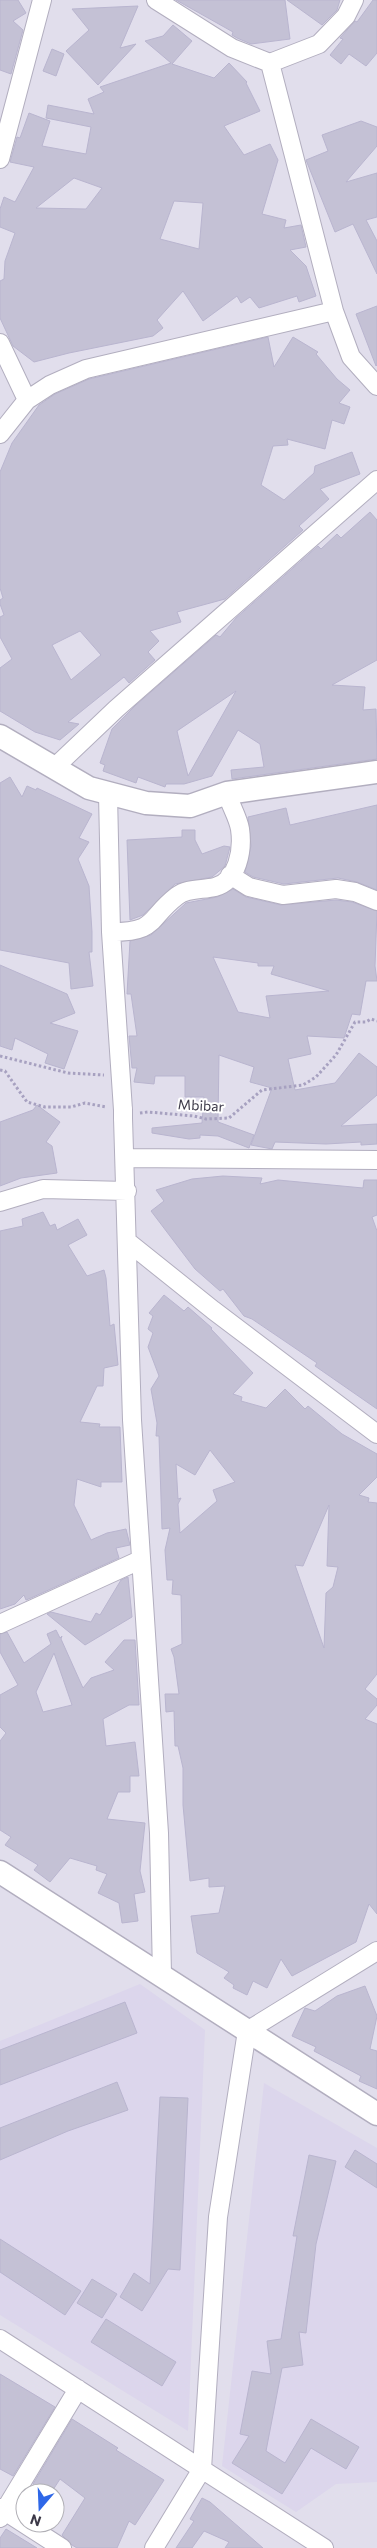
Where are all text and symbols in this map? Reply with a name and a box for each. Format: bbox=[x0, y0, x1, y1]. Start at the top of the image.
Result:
street label: Mbibar bbox=[177, 1095, 225, 1115]
north arrow bbox=[15, 2483, 65, 2533]
text: N bbox=[28, 2511, 43, 2531]

